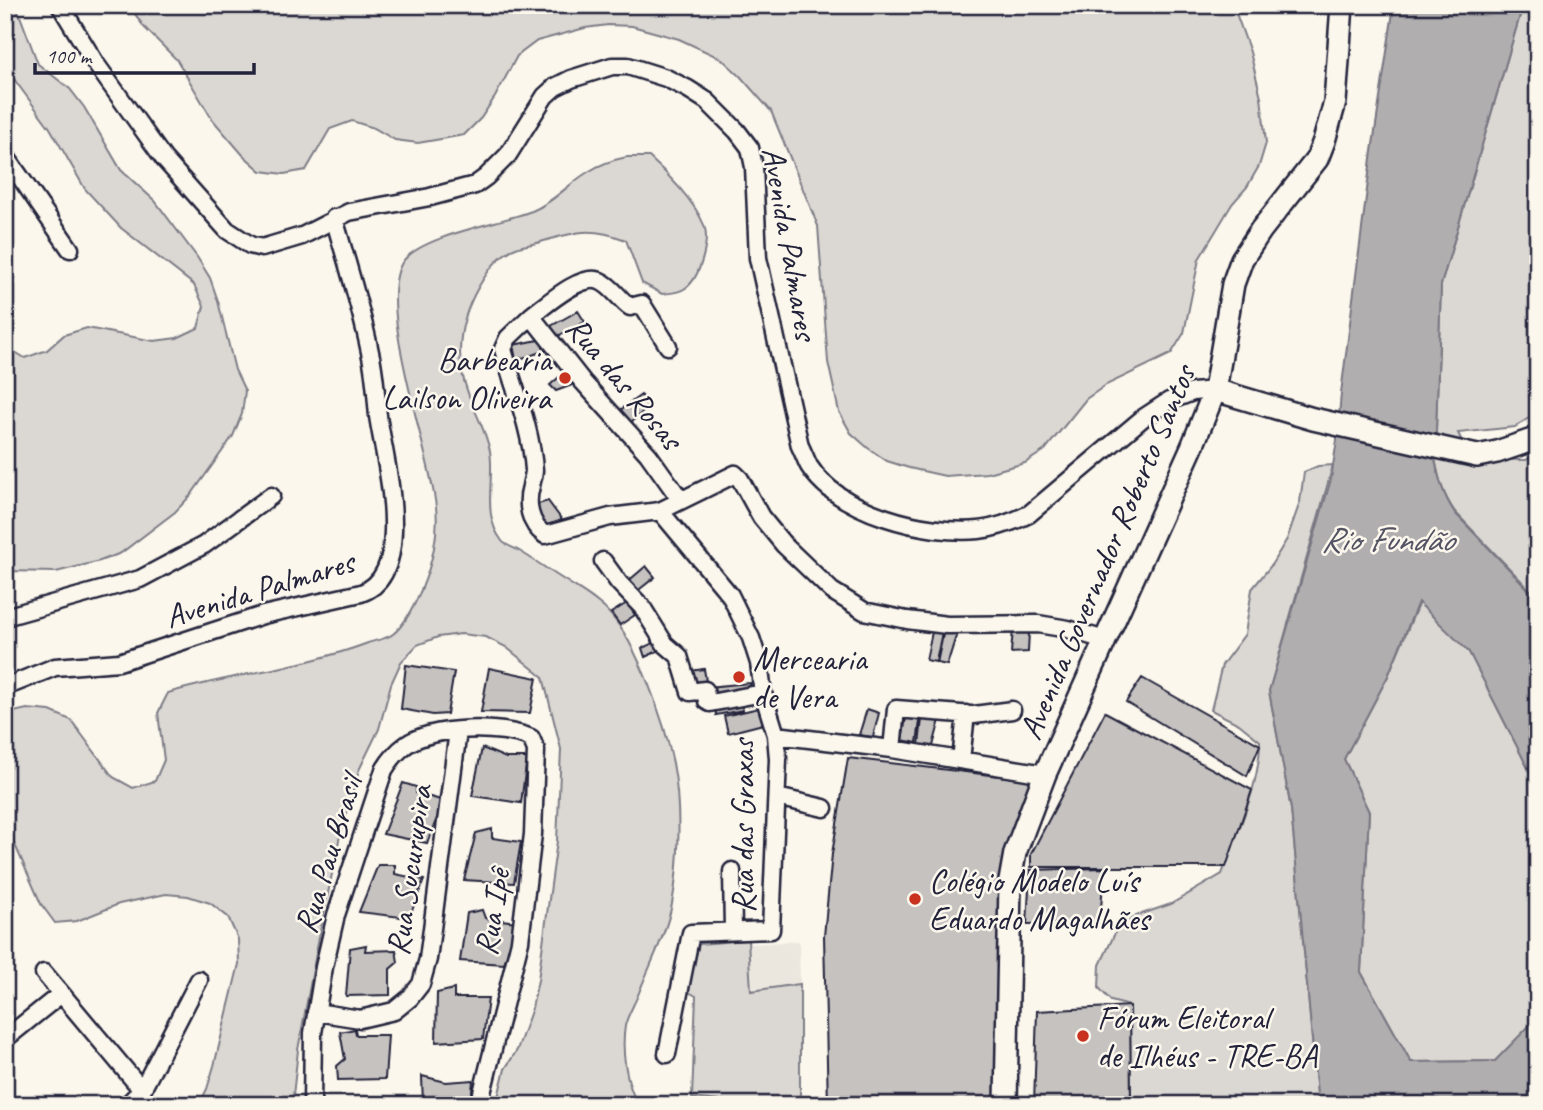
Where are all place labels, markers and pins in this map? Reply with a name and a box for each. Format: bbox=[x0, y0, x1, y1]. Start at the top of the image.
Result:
place label: Barbearia Lailson Oliveira bbox=[382, 339, 554, 419]
marker: Barbearia Lailson Oliveira bbox=[557, 370, 573, 386]
place label: Mercearia de Vera bbox=[753, 638, 868, 718]
marker: Mercearia de Vera bbox=[731, 669, 747, 685]
place label: Colégio Modelo Luís Eduardo Magalhães bbox=[929, 860, 1152, 940]
marker: Colégio Modelo Luís Eduardo Magalhães bbox=[907, 891, 923, 907]
place label: Fórum Eleitoral de Ilhéus - TRE-BA bbox=[1097, 997, 1318, 1077]
marker: Fórum Eleitoral de Ilhéus - TRE-BA bbox=[1075, 1028, 1091, 1044]

